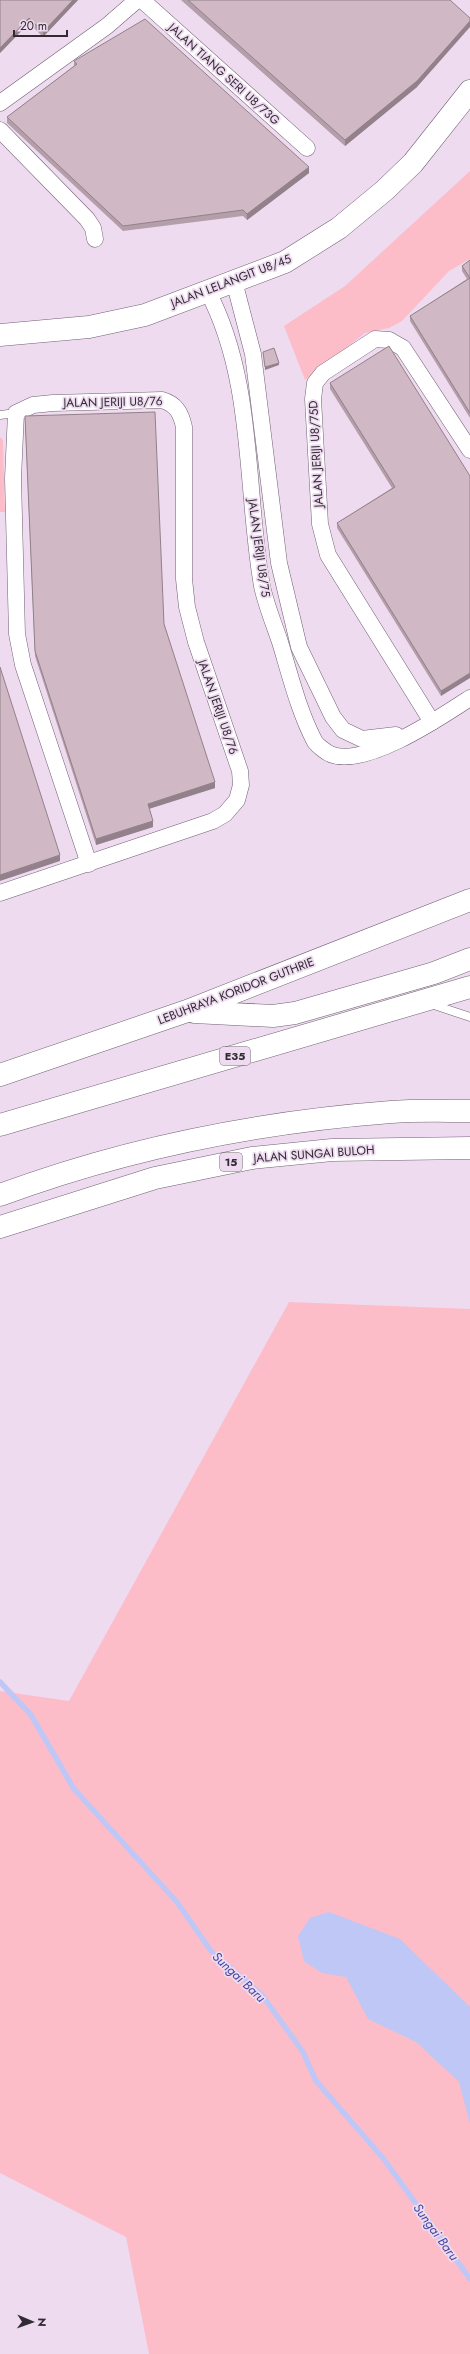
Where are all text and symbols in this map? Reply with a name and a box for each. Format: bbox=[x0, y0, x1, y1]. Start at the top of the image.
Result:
scale bar bbox=[14, 12, 67, 38]
text: 20 m bbox=[20, 17, 47, 35]
street label: JALAN TIANG SERI U8/73G bbox=[163, 18, 284, 129]
street label: JALAN LELANGIT U8/45 bbox=[166, 250, 294, 313]
street label: JALAN JERIJI U8/76 bbox=[61, 392, 163, 412]
street label: JALAN JERIJI U8/75D bbox=[304, 400, 328, 510]
street label: JALAN JERIJI U8/75 bbox=[243, 496, 275, 599]
street label: JALAN JERIJI U8/76 bbox=[193, 655, 243, 757]
street label: LEBUHRAYA KORIDOR GUTHRIE bbox=[155, 953, 317, 1029]
road number: E35 bbox=[220, 1047, 250, 1065]
street label: JALAN SUNGAI BULOH bbox=[251, 1141, 375, 1167]
road number: 15 bbox=[220, 1153, 242, 1171]
water label: Sungai Baru bbox=[208, 1947, 270, 2007]
water label: Sungai Baru bbox=[409, 2199, 464, 2265]
north arrow bbox=[12, 2302, 52, 2342]
text: N bbox=[34, 2318, 50, 2327]

